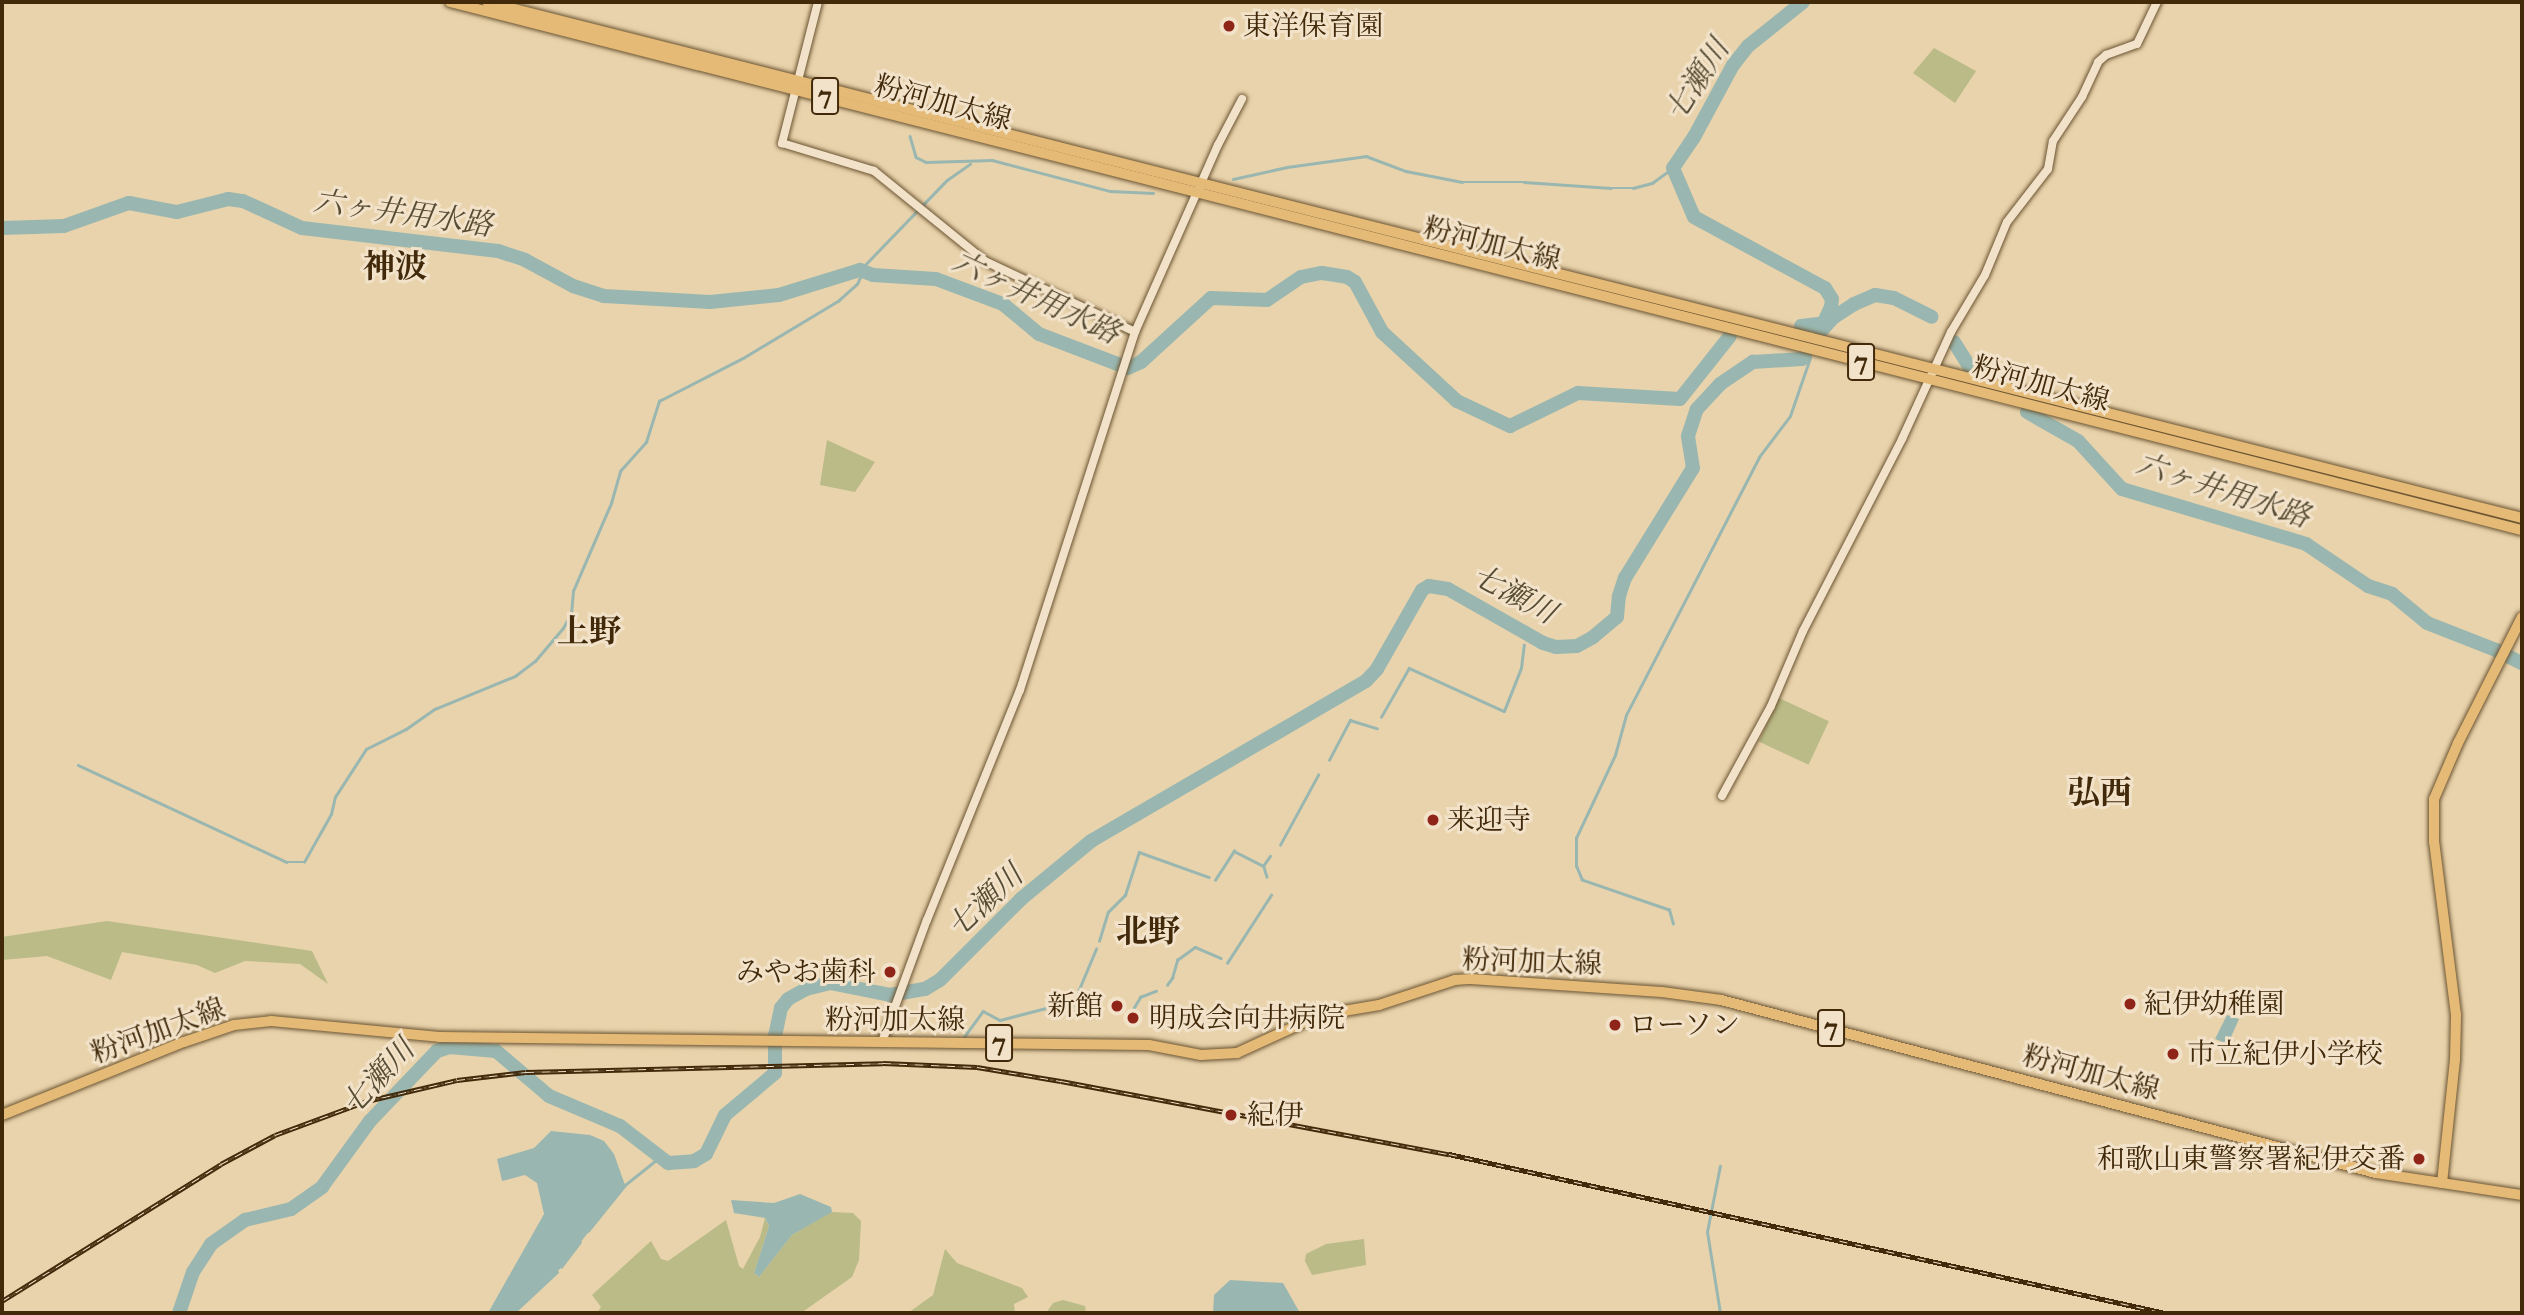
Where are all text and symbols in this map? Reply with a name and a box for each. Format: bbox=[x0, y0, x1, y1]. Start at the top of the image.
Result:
place label: 東洋保育園 bbox=[1243, 9, 1383, 43]
marker: 東洋保育園 bbox=[1221, 18, 1237, 34]
water label: 七瀬川 bbox=[1657, 32, 1737, 128]
street label: 粉河加太線 bbox=[871, 69, 1015, 137]
road number: 7 bbox=[811, 74, 839, 118]
water label: 六ヶ井用水路 bbox=[311, 183, 495, 243]
street label: 粉河加太線 bbox=[1420, 211, 1564, 277]
water label: 六ヶ井用水路 bbox=[947, 243, 1125, 351]
district label: 神波 bbox=[363, 248, 427, 286]
road number: 7 bbox=[1847, 340, 1875, 384]
street label: 粉河加太線 bbox=[1969, 350, 2113, 418]
water label: 六ヶ井用水路 bbox=[2132, 445, 2314, 535]
water label: 七瀬川 bbox=[1466, 557, 1562, 631]
district label: 上野 bbox=[557, 613, 621, 651]
district label: 弘西 bbox=[2068, 774, 2132, 812]
place label: 来迎寺 bbox=[1447, 803, 1531, 837]
marker: 来迎寺 bbox=[1425, 812, 1441, 828]
water label: 七瀬川 bbox=[940, 857, 1030, 945]
district label: 北野 bbox=[1116, 913, 1180, 951]
street label: 粉河加太線 bbox=[1461, 943, 1603, 981]
place label: みやお歯科 bbox=[736, 955, 876, 989]
marker: みやお歯科 bbox=[882, 964, 898, 980]
place label: 紀伊幼稚園 bbox=[2144, 987, 2284, 1021]
place label: 新館 bbox=[1047, 989, 1103, 1023]
street label: 粉河加太線 bbox=[86, 991, 230, 1071]
marker: 紀伊幼稚園 bbox=[2122, 996, 2138, 1012]
marker: 新館 bbox=[1109, 998, 1125, 1014]
place label: 明成会向井病院 bbox=[1149, 1001, 1345, 1035]
street label: 粉河加太線 bbox=[825, 1003, 965, 1037]
road number: 7 bbox=[1817, 1006, 1845, 1050]
marker: 明成会向井病院 bbox=[1123, 1008, 1143, 1028]
place label: ローソン bbox=[1629, 1008, 1741, 1042]
marker: ローソン bbox=[1607, 1017, 1623, 1033]
road number: 7 bbox=[985, 1020, 1013, 1066]
water label: 七瀬川 bbox=[334, 1032, 422, 1122]
place label: 市立紀伊小学校 bbox=[2187, 1037, 2383, 1071]
street label: 粉河加太線 bbox=[2019, 1039, 2163, 1107]
marker: 市立紀伊小学校 bbox=[2165, 1046, 2181, 1062]
place label: 紀伊 bbox=[1247, 1098, 1303, 1132]
marker: 紀伊 bbox=[1221, 1105, 1241, 1125]
place label: 和歌山東警察署紀伊交番 bbox=[2097, 1142, 2405, 1176]
marker: 和歌山東警察署紀伊交番 bbox=[2411, 1151, 2427, 1167]

